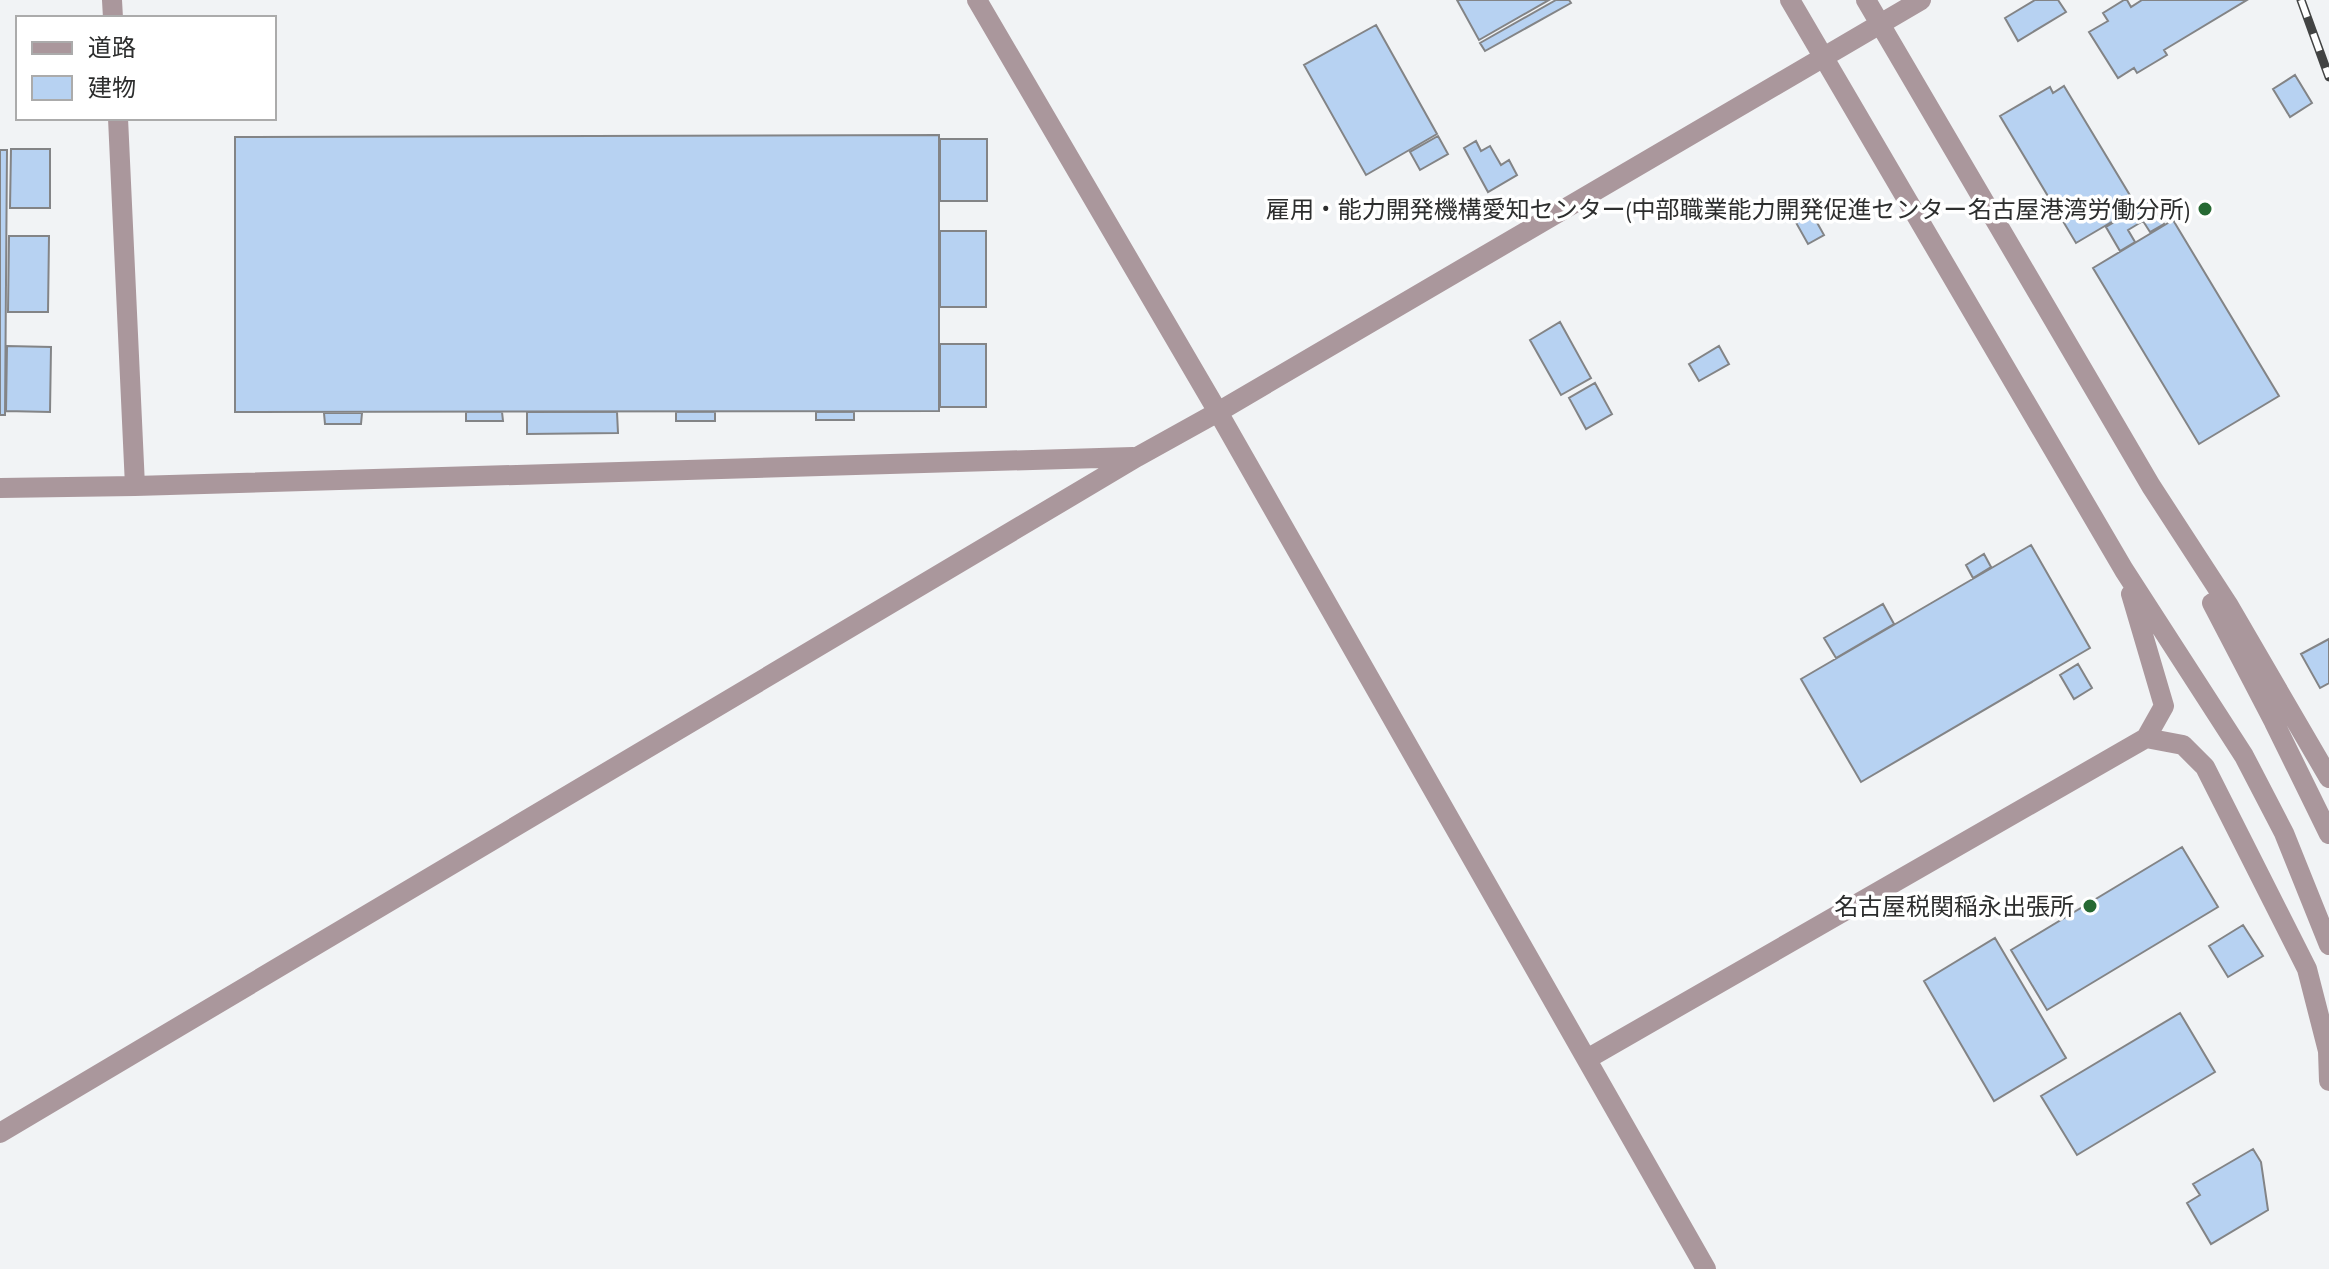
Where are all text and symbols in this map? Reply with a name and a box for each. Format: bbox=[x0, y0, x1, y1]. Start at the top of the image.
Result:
legend bbox=[16, 16, 276, 120]
text: 道路 bbox=[88, 32, 136, 63]
text: 建物 bbox=[88, 72, 136, 103]
place label: 雇用・能力開発機構愛知センター(中部職業能力開発促進センター名古屋港湾労働分所) bbox=[1266, 194, 2189, 225]
marker: 雇用・能力開発機構愛知センター(中部職業能力開発促進センター名古屋港湾労働分所) bbox=[2196, 200, 2214, 218]
place label: 名古屋税関稲永出張所 bbox=[1834, 891, 2074, 922]
marker: 名古屋税関稲永出張所 bbox=[2081, 897, 2099, 915]

